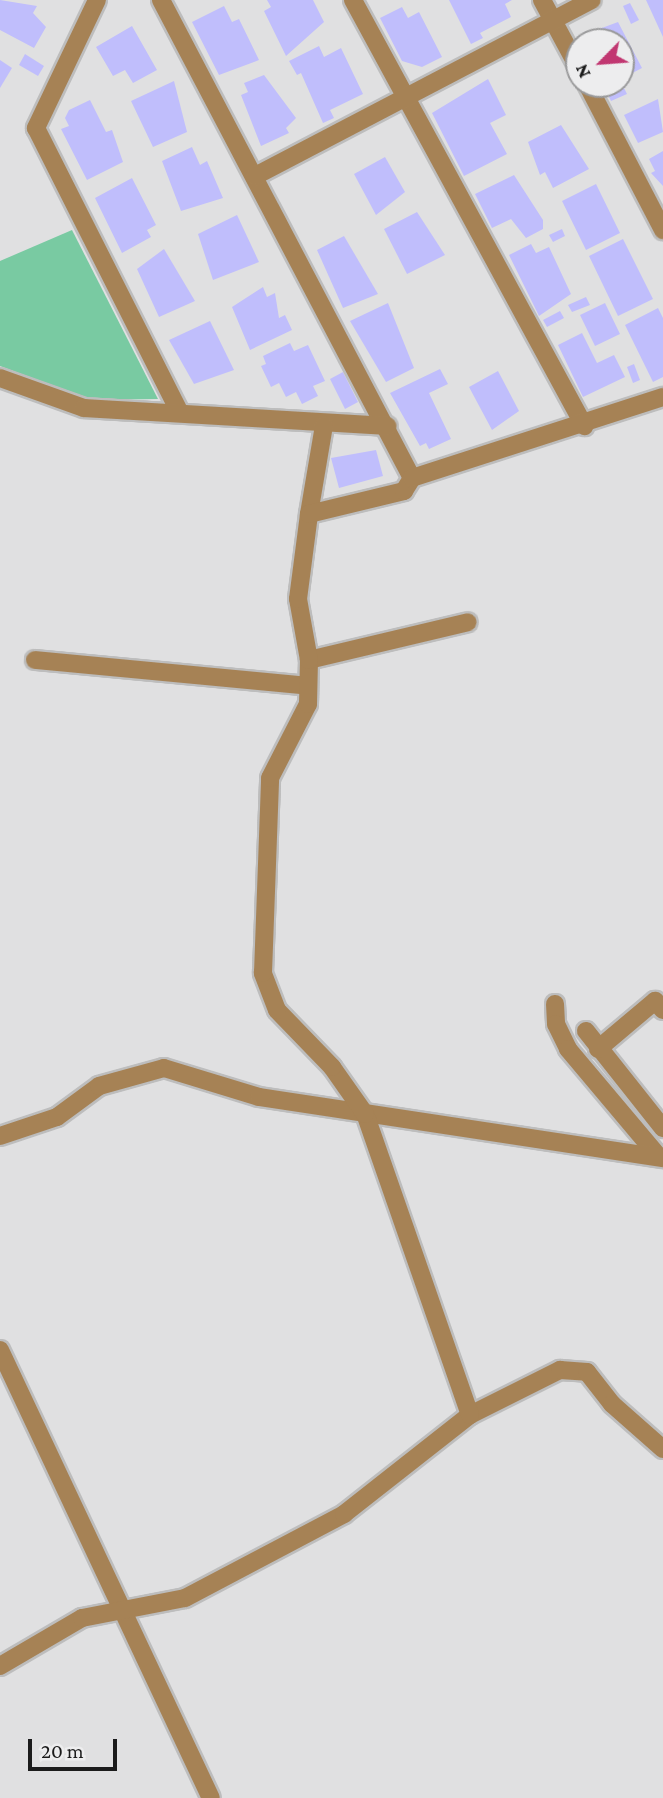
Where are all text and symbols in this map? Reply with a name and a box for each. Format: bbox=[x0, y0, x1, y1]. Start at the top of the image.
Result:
north arrow bbox=[565, 28, 635, 98]
text: N bbox=[570, 61, 595, 82]
scale bar bbox=[32, 1724, 121, 1768]
text: 20 m bbox=[41, 1739, 84, 1763]

